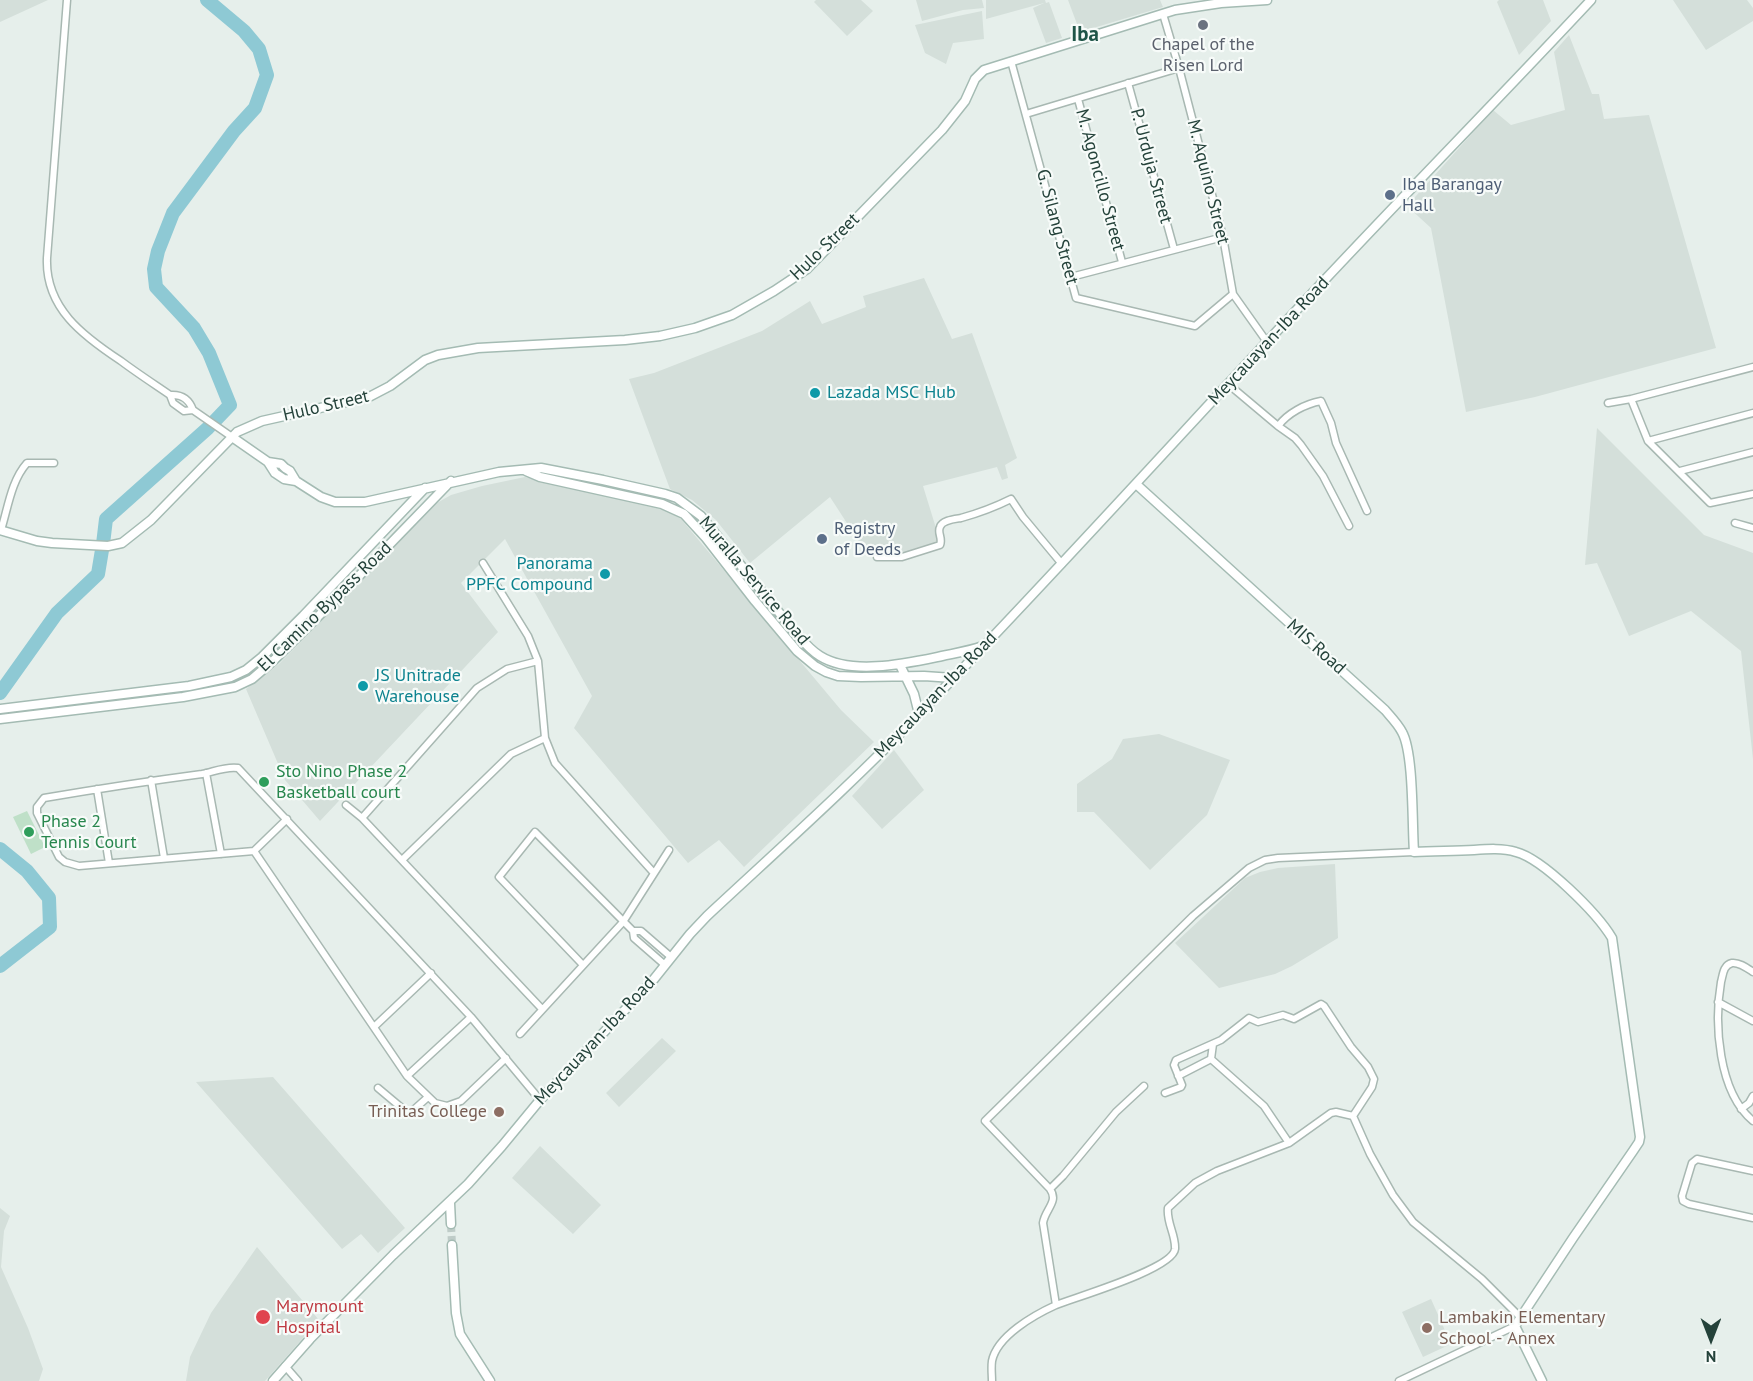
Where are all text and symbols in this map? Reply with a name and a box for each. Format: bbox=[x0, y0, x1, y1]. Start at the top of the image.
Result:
marker: Chapel of the Risen Lord bbox=[1196, 18, 1210, 32]
district label: Iba bbox=[1071, 22, 1099, 48]
place label: Chapel of the Risen Lord bbox=[1151, 34, 1255, 76]
street label: P. Urduja Street bbox=[1125, 106, 1177, 226]
street label: M. Agoncillo Street bbox=[1071, 107, 1129, 253]
street label: M. Aquino Street bbox=[1182, 117, 1234, 247]
street label: G. Silang Street bbox=[1031, 167, 1083, 287]
place label: Iba Barangay Hall bbox=[1402, 174, 1502, 216]
marker: Iba Barangay Hall bbox=[1383, 188, 1397, 202]
street label: Hulo Street bbox=[786, 209, 864, 285]
street label: Meycauayan-Iba Road bbox=[1204, 272, 1334, 410]
place label: Lazada MSC Hub bbox=[827, 382, 956, 404]
street label: Hulo Street bbox=[281, 386, 371, 426]
marker: Lazada MSC Hub bbox=[808, 386, 822, 400]
street label: Muralla Service Road bbox=[694, 512, 814, 650]
place label: Registry of Deeds bbox=[834, 518, 901, 560]
marker: Registry of Deeds bbox=[815, 532, 829, 546]
street label: El Camino Bypass Road bbox=[253, 537, 397, 677]
place label: Panorama PPFC Compound bbox=[466, 553, 593, 596]
marker: Panorama PPFC Compound bbox=[598, 567, 612, 581]
street label: MIS Road bbox=[1282, 615, 1350, 679]
street label: Meycauayan-Iba Road bbox=[870, 627, 1002, 763]
place label: JS Unitrade Warehouse bbox=[375, 665, 461, 708]
marker: JS Unitrade Warehouse bbox=[356, 679, 370, 693]
place label: Sto Nino Phase 2 Basketball court bbox=[276, 761, 407, 804]
marker: Sto Nino Phase 2 Basketball court bbox=[257, 775, 271, 789]
place label: Phase 2 Tennis Court bbox=[41, 811, 136, 854]
marker: Phase 2 Tennis Court bbox=[22, 825, 36, 839]
street label: Meycauayan-Iba Road bbox=[530, 972, 660, 1110]
place label: Trinitas College bbox=[368, 1101, 487, 1123]
marker: Trinitas College bbox=[492, 1105, 506, 1119]
place label: Marymount Hospital bbox=[276, 1296, 364, 1338]
place label: Lambakin Elementary School - Annex bbox=[1439, 1307, 1605, 1350]
marker: Marymount Hospital bbox=[254, 1308, 272, 1326]
north arrow bbox=[1681, 1309, 1741, 1369]
marker: Lambakin Elementary School - Annex bbox=[1420, 1321, 1434, 1335]
text: N bbox=[1706, 1347, 1716, 1367]

